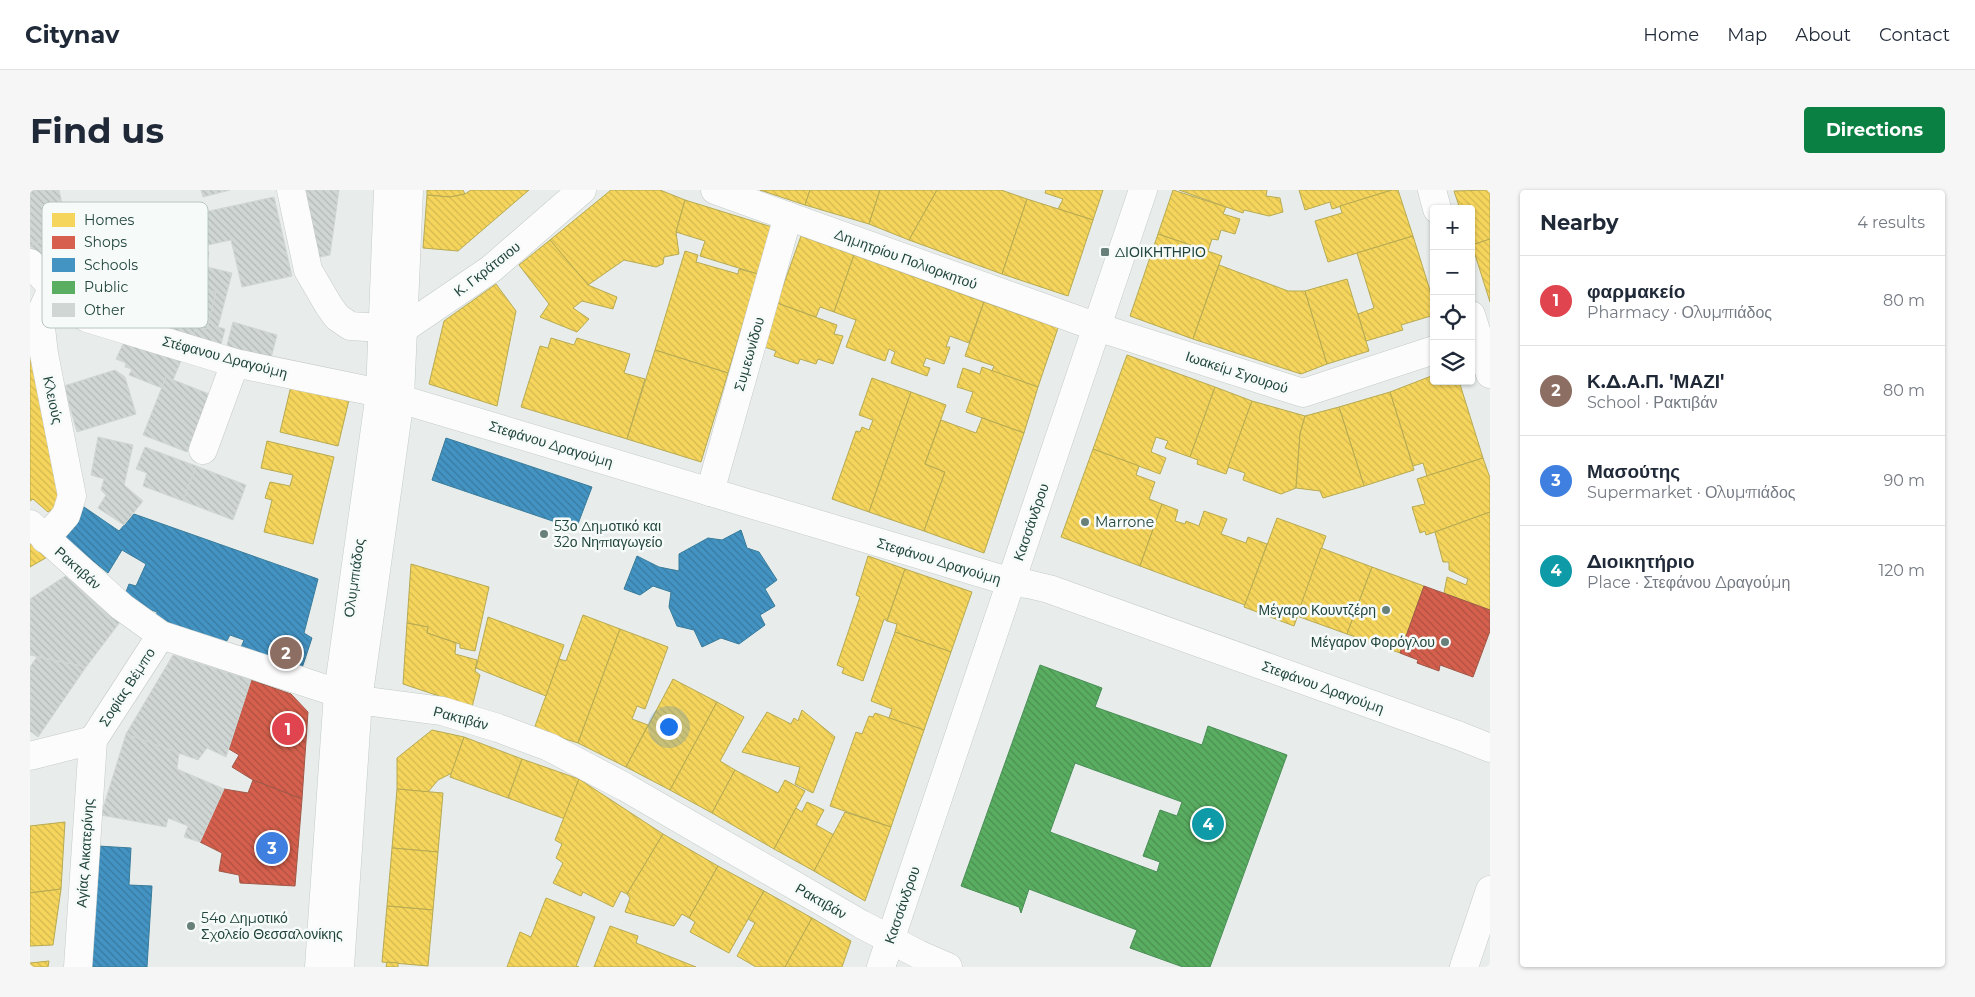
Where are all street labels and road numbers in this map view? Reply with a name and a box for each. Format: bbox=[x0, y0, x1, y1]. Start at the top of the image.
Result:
street label: Δημητρίου Πολιορκητού bbox=[832, 225, 980, 293]
street label: Κ. Γκράτσιου bbox=[450, 238, 524, 300]
street label: Συμεωνίδου bbox=[730, 315, 768, 393]
street label: Στέφανου Δραγούμη bbox=[160, 332, 290, 382]
street label: Ιωακείμ Σγουρού bbox=[1183, 347, 1291, 397]
street label: Κλειούς bbox=[39, 374, 67, 426]
street label: Στεφάνου Δραγούμη bbox=[487, 417, 615, 471]
street label: Κασσάνδρου bbox=[1009, 481, 1053, 563]
street label: Στεφάνου Δραγούμη bbox=[875, 534, 1003, 588]
street label: Ολυμπιάδος bbox=[340, 537, 368, 618]
street label: Ρακτιβάν bbox=[51, 543, 105, 593]
street label: Σοφίας Βέμπο bbox=[95, 644, 159, 730]
street label: Στεφάνου Δραγούμη bbox=[1259, 657, 1387, 717]
street label: Ρακτιβάν bbox=[432, 702, 490, 734]
street label: Αγίας Αικατερίνης bbox=[72, 798, 98, 908]
street label: Κασσάνδρου bbox=[880, 864, 924, 946]
street label: Ρακτιβάν bbox=[792, 879, 850, 923]

